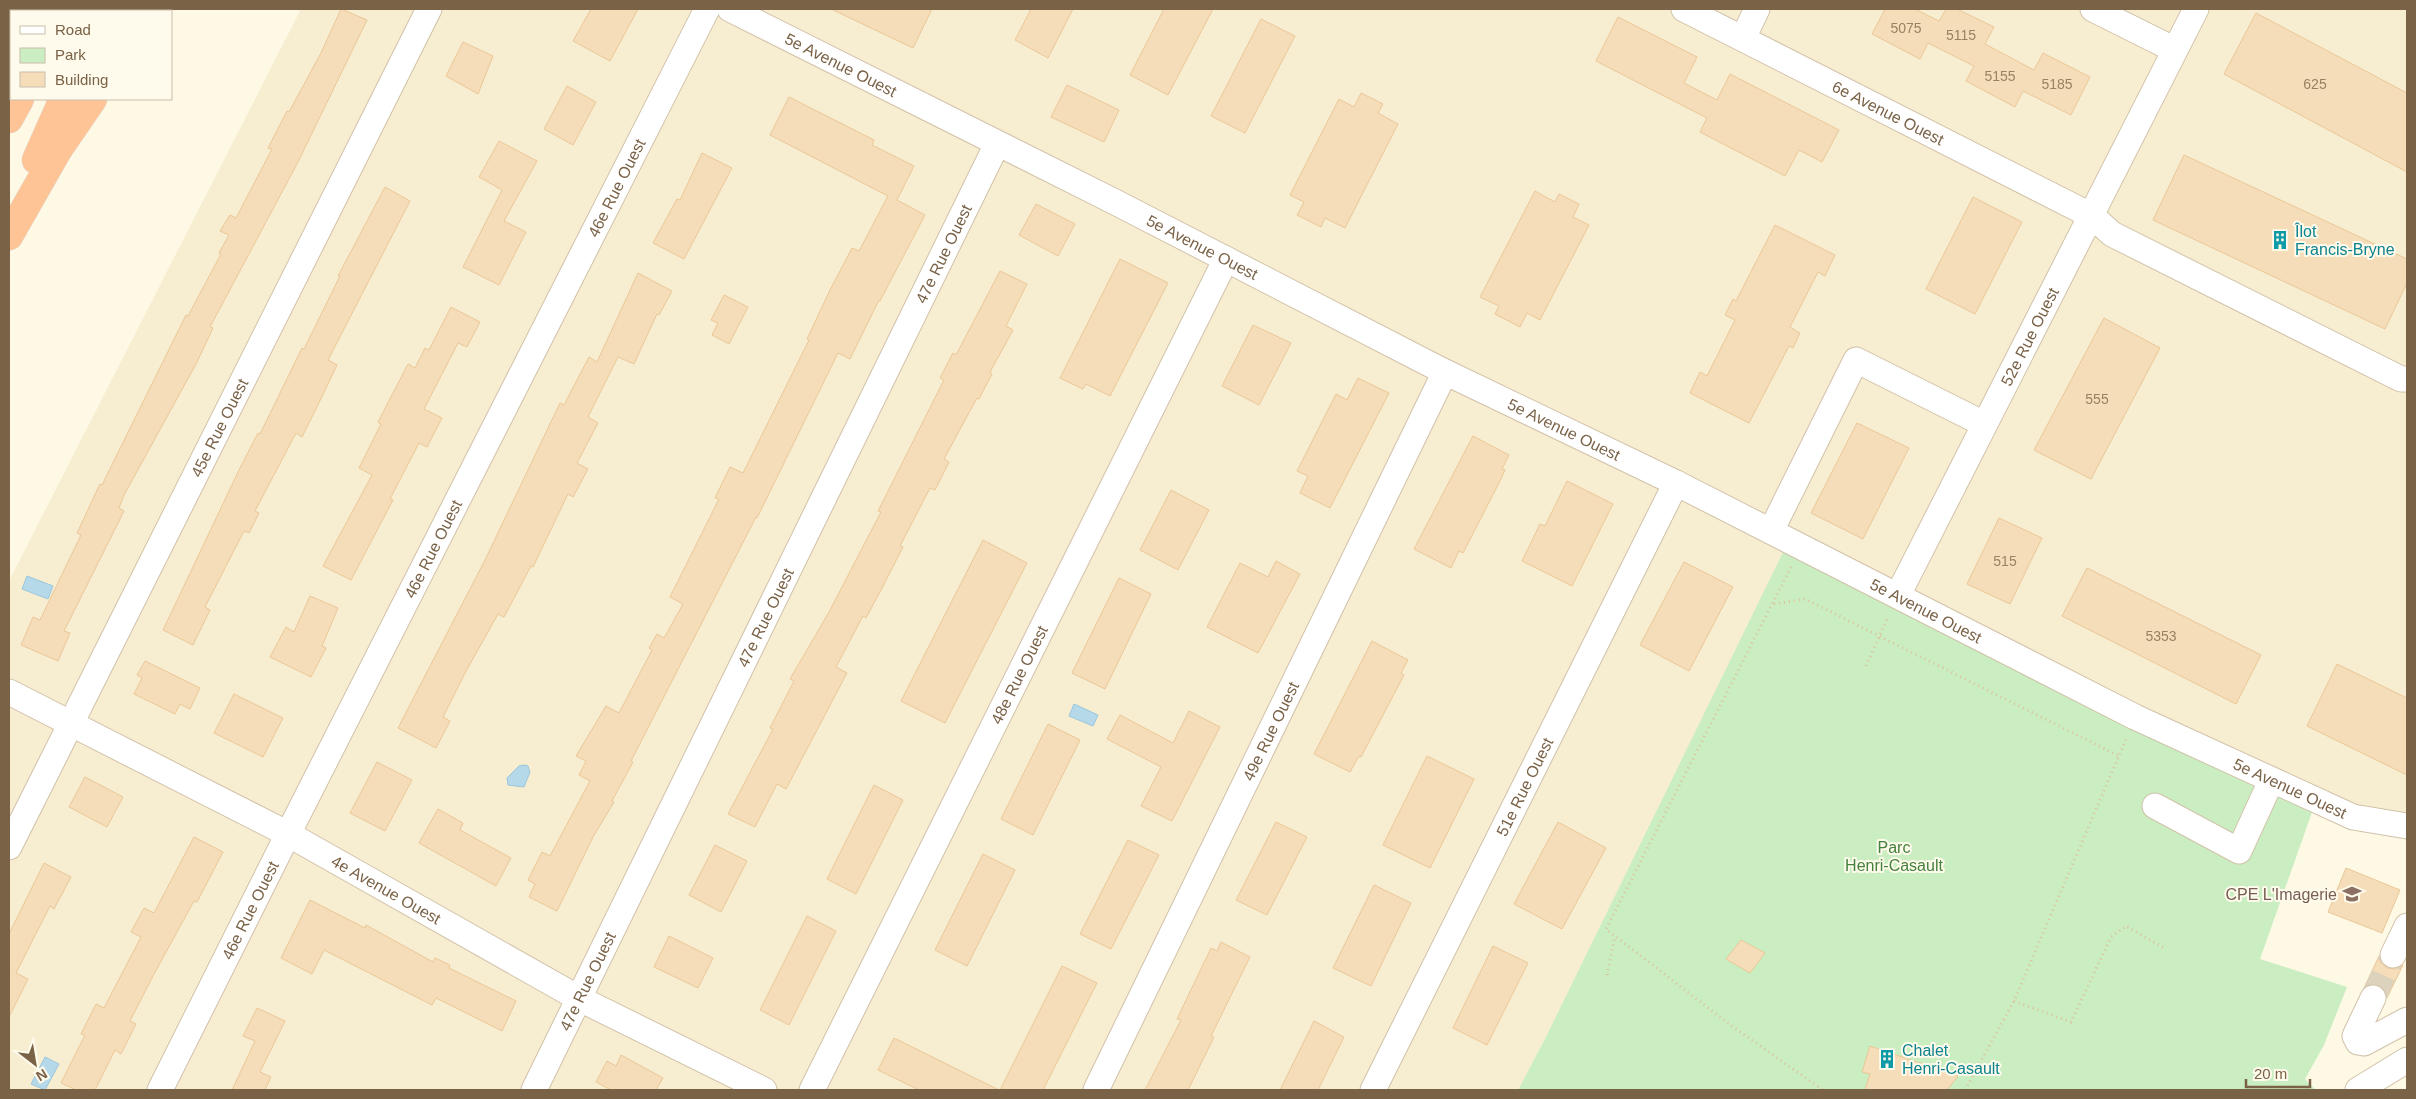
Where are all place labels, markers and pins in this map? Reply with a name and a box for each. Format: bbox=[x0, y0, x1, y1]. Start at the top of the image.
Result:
place label: Îlot Francis-Bryne bbox=[2294, 222, 2395, 258]
building icon: Îlot Francis-Bryne bbox=[2269, 229, 2291, 251]
school or university icon: CPE L'Imagerie bbox=[2341, 883, 2363, 905]
place label: CPE L'Imagerie bbox=[2225, 886, 2337, 903]
place label: Chalet Henri-Casault bbox=[1902, 1042, 2000, 1077]
building icon: Chalet Henri-Casault bbox=[1876, 1048, 1898, 1070]

